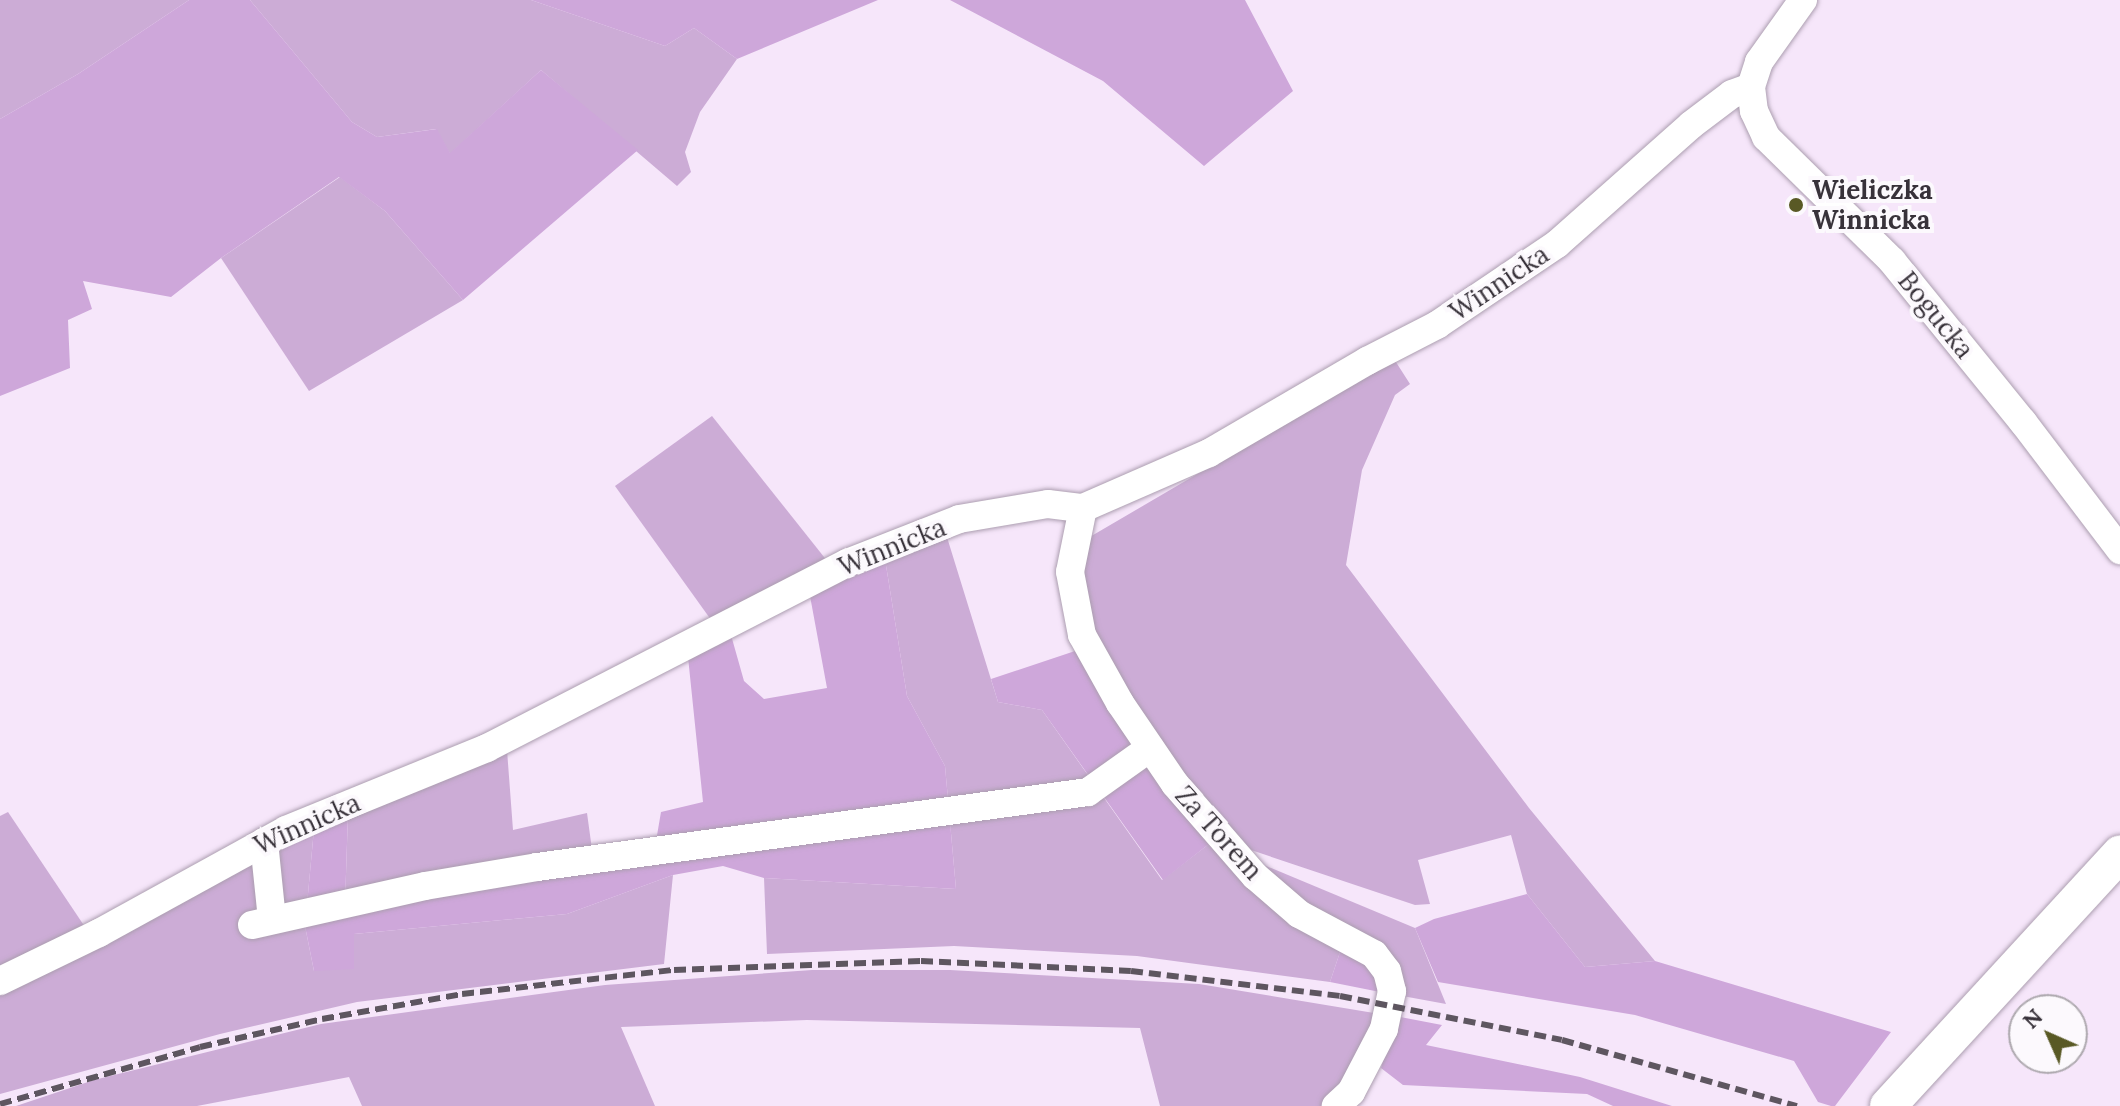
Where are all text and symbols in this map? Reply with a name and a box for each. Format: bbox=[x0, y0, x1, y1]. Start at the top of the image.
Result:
place label: Wieliczka Winnicka bbox=[1812, 174, 1933, 236]
marker: Wieliczka Winnicka bbox=[1787, 196, 1805, 214]
street label: Winnicka bbox=[1444, 239, 1554, 327]
street label: Bogucka bbox=[1892, 265, 1980, 365]
street label: Winnicka bbox=[834, 511, 950, 583]
street label: Za Torem bbox=[1169, 780, 1269, 886]
street label: Winnicka bbox=[249, 787, 365, 861]
north arrow bbox=[2008, 994, 2088, 1074]
text: N bbox=[2017, 1003, 2048, 1034]

